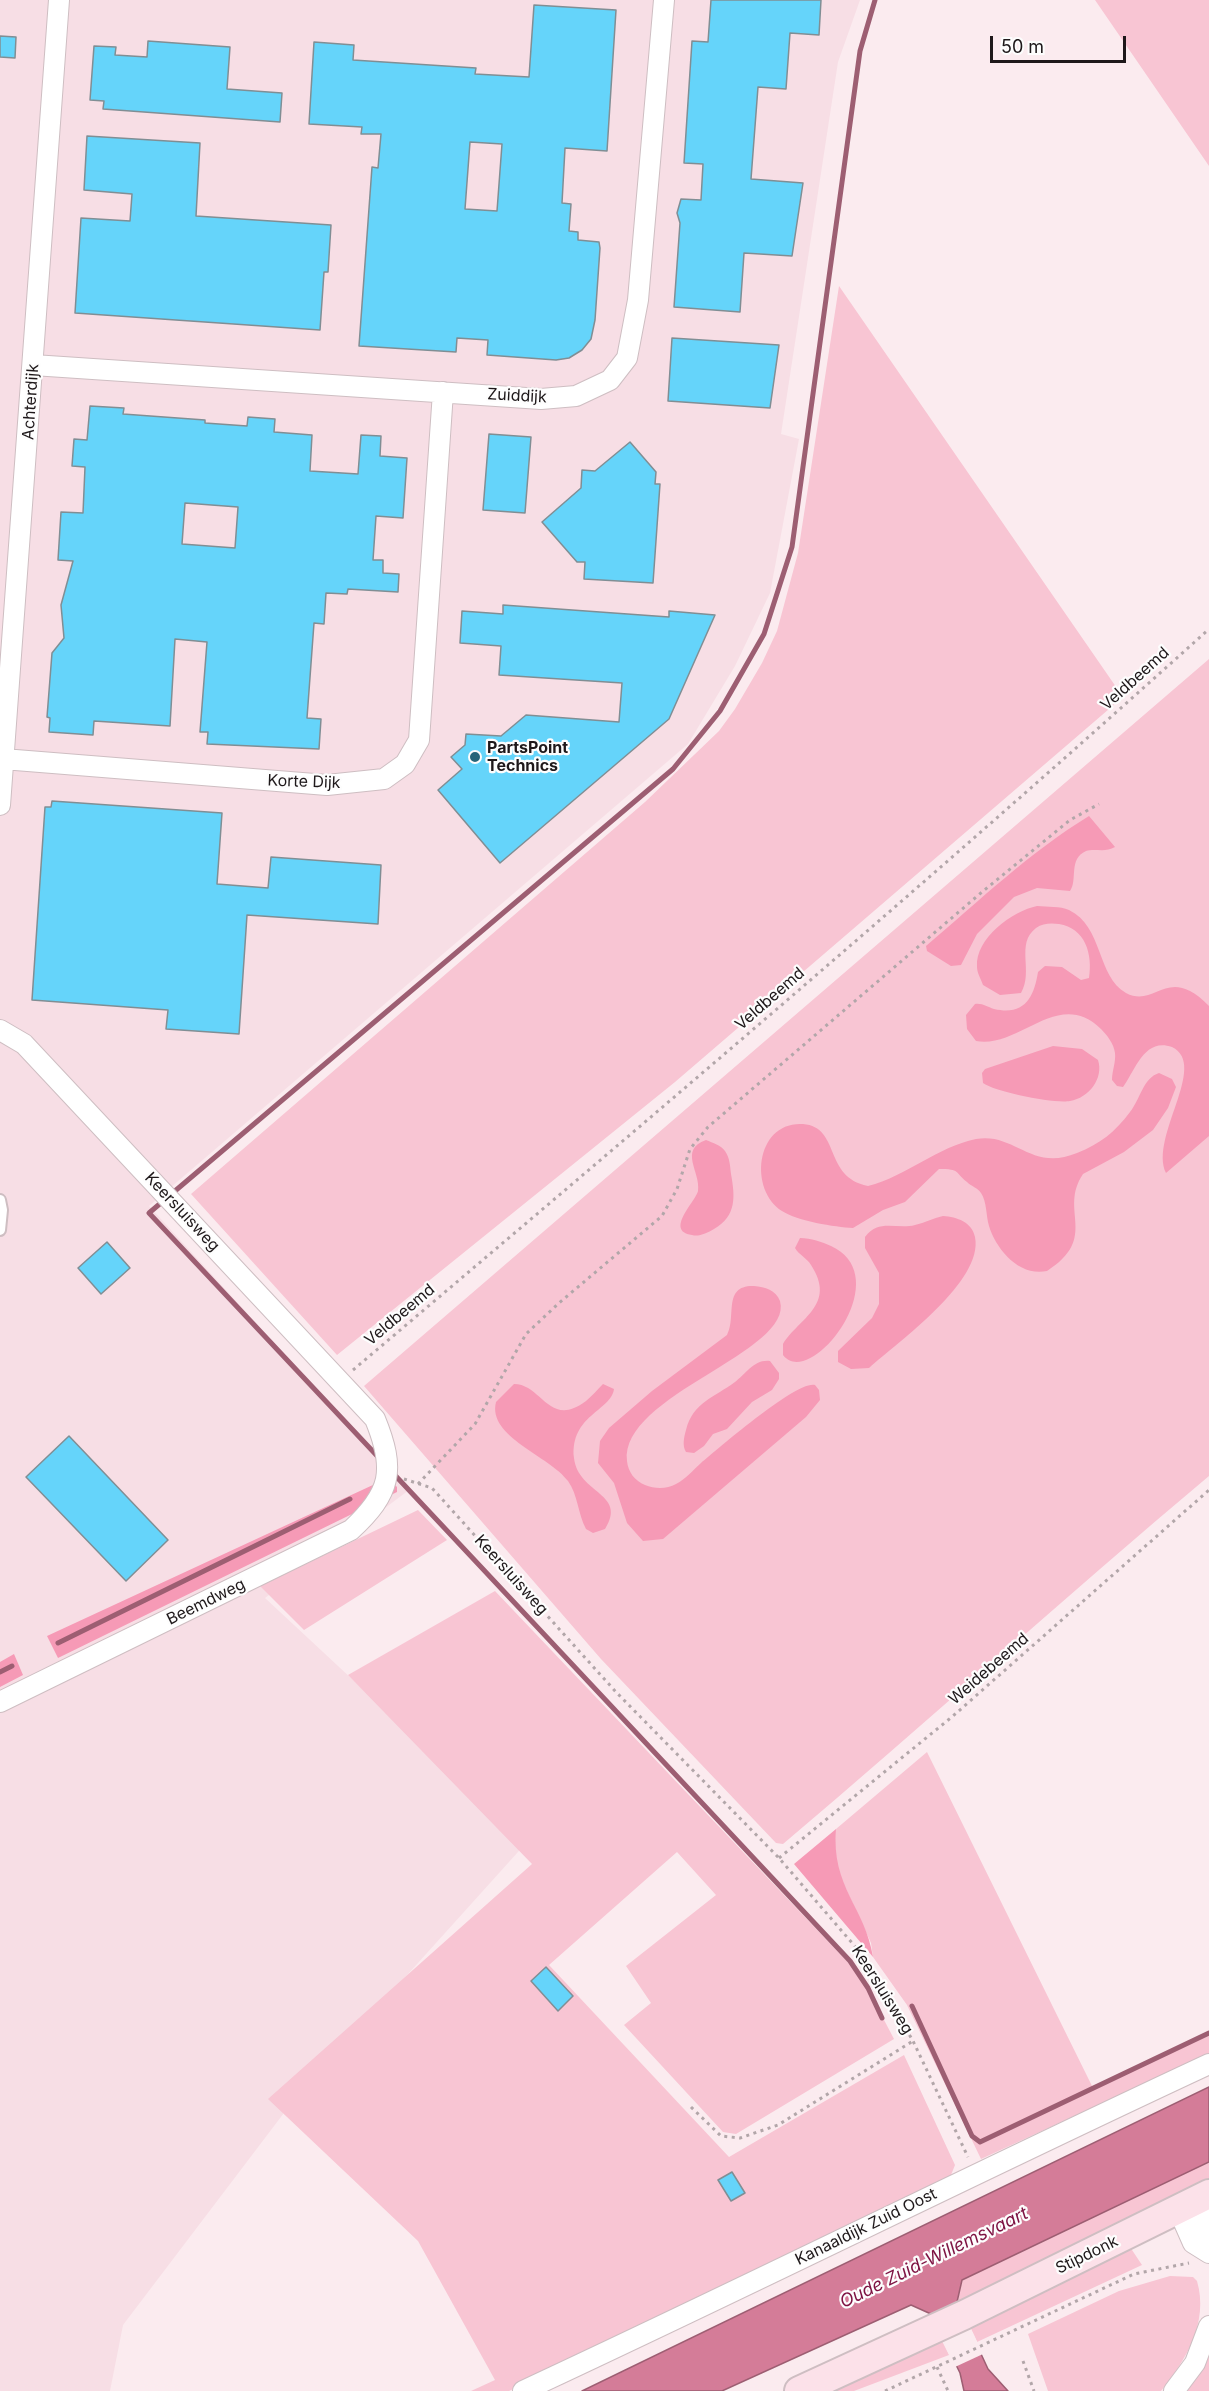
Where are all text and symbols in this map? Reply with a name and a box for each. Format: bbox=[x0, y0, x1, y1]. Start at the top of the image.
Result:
scale bar bbox=[993, 24, 1130, 62]
text: 50 m bbox=[1001, 36, 1044, 57]
street label: Achterdijk bbox=[19, 363, 43, 441]
street label: Zuiddijk bbox=[487, 385, 547, 407]
street label: Veldbeemd bbox=[1097, 643, 1173, 715]
place label: PartsPoint Technics bbox=[487, 738, 568, 776]
marker: PartsPoint Technics bbox=[468, 750, 482, 764]
street label: Korte Dijk bbox=[267, 771, 341, 793]
street label: Veldbeemd bbox=[731, 964, 809, 1034]
street label: Keersluisweg bbox=[141, 1169, 223, 1255]
street label: Veldbeemd bbox=[361, 1280, 439, 1350]
street label: Keersluisweg bbox=[470, 1531, 552, 1619]
street label: Beemdweg bbox=[164, 1575, 248, 1629]
street label: Weidebeemd bbox=[945, 1629, 1033, 1709]
street label: Keersluisweg bbox=[847, 1942, 917, 2038]
street label: Kanaaldijk Zuid Oost bbox=[792, 2184, 940, 2270]
water label: Oude Zuid-Willemsvaart bbox=[836, 2203, 1032, 2313]
street label: Stipdonk bbox=[1053, 2232, 1121, 2278]

